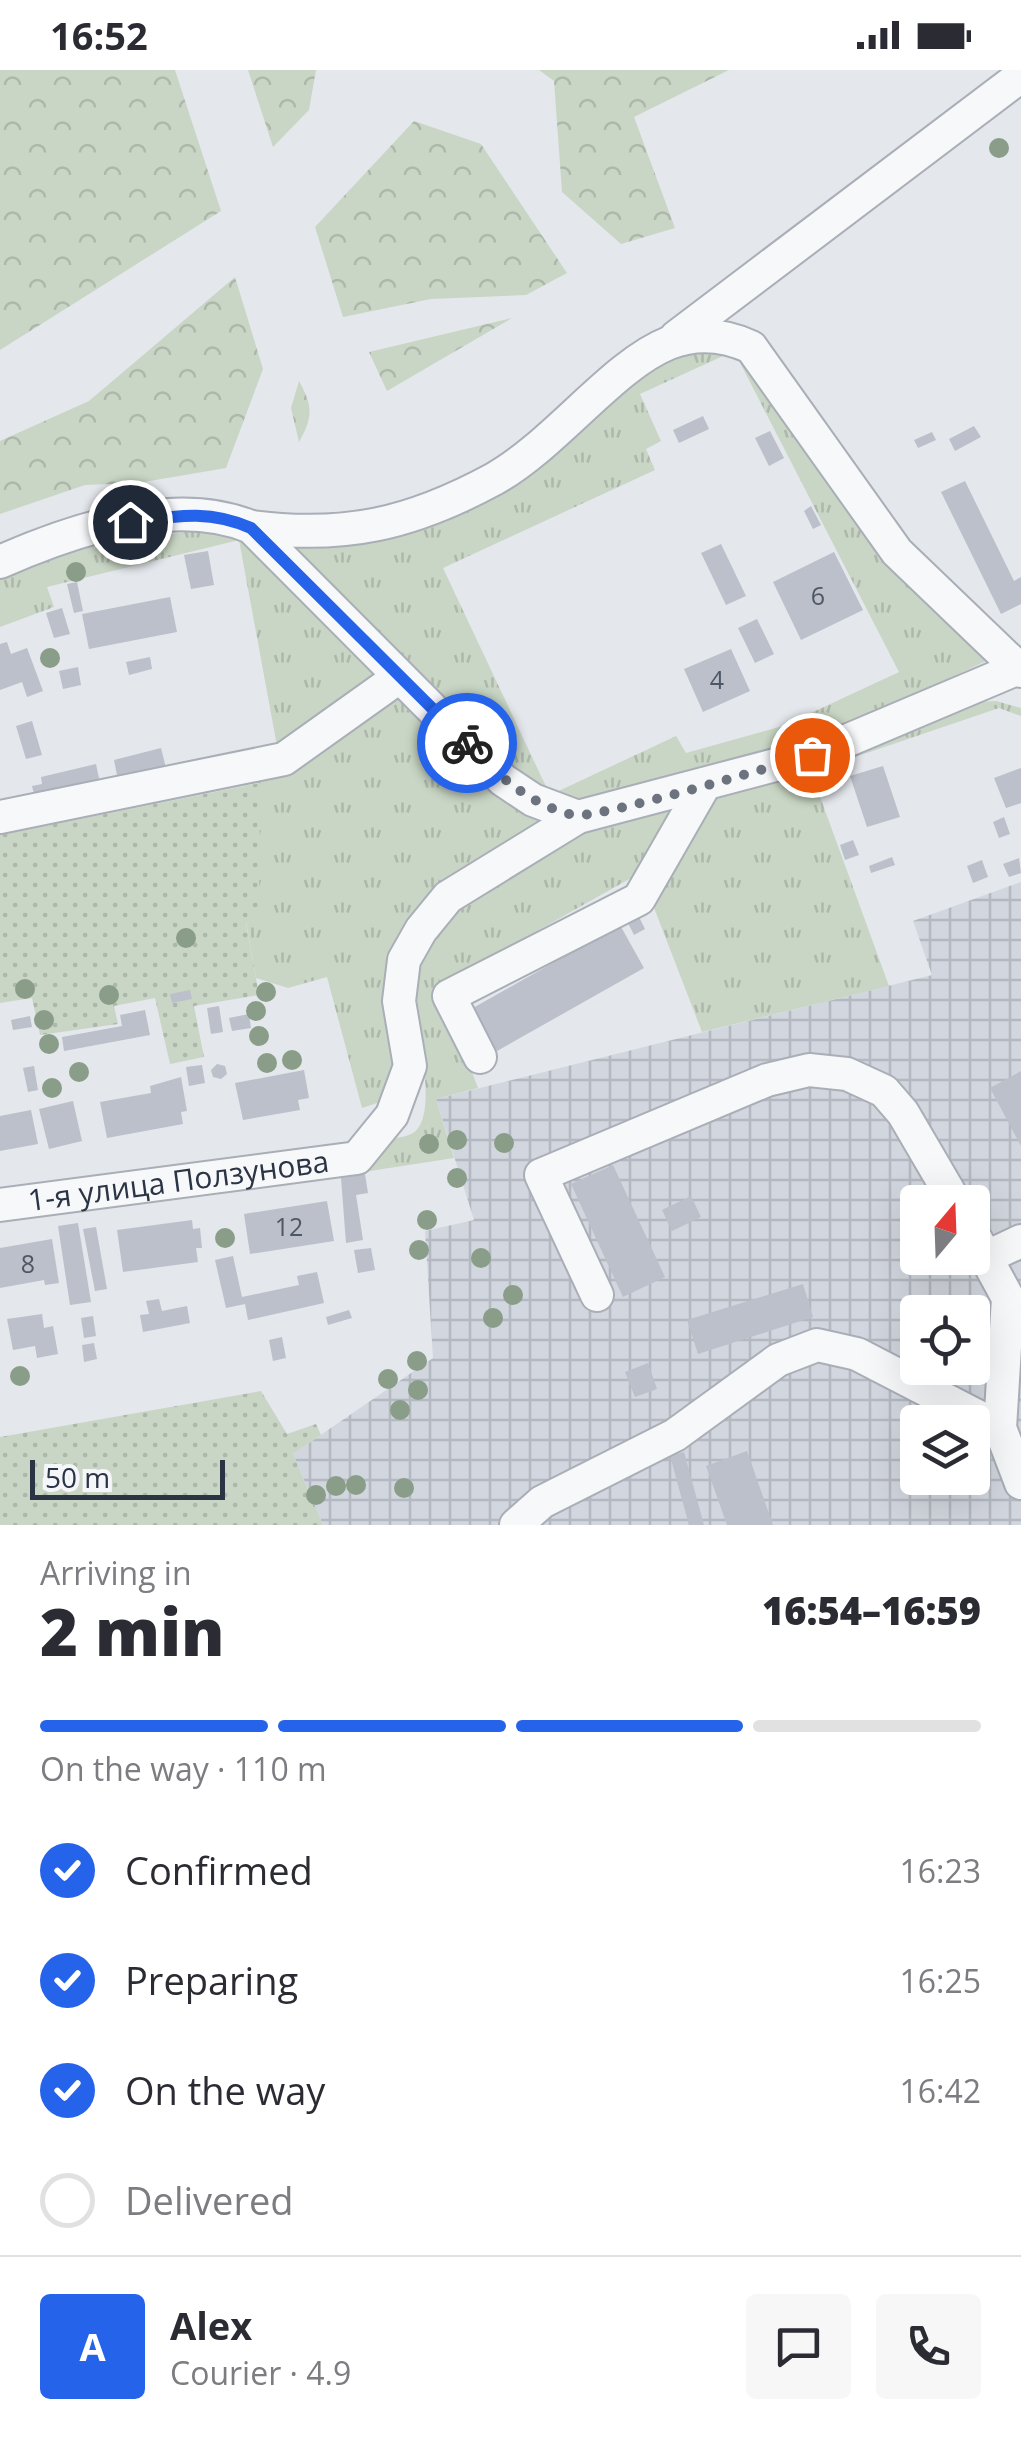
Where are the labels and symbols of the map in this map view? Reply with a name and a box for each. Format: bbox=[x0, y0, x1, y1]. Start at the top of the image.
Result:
pin bbox=[88, 480, 173, 565]
house number: 6 bbox=[811, 578, 825, 612]
house number: 4 bbox=[710, 662, 724, 696]
courier bbox=[417, 693, 517, 793]
pin bbox=[770, 713, 855, 798]
street label: 1-я улица Ползунова bbox=[25, 1140, 331, 1220]
north arrow bbox=[900, 1185, 990, 1275]
house number: 12 bbox=[275, 1209, 303, 1243]
house number: 8 bbox=[21, 1246, 35, 1280]
scale bar bbox=[30, 1455, 225, 1500]

